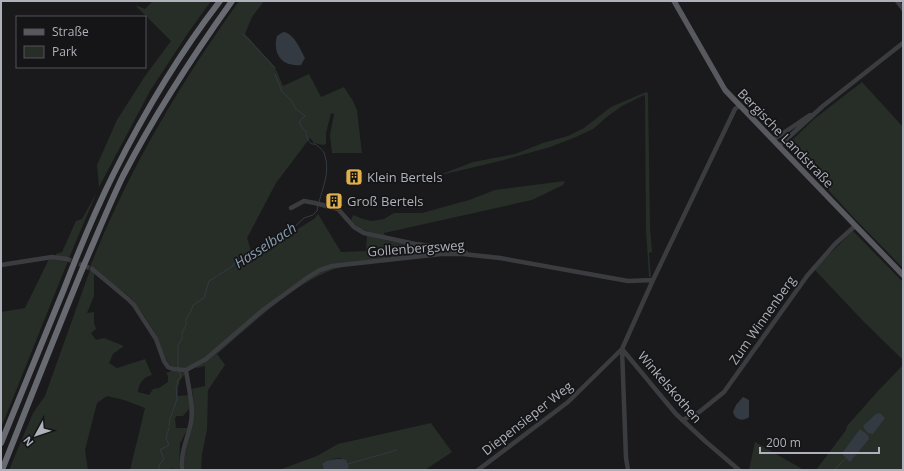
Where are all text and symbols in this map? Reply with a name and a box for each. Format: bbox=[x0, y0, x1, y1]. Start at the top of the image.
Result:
legend bbox=[16, 16, 146, 68]
text: Straße bbox=[52, 23, 89, 40]
text: Park bbox=[52, 43, 78, 60]
street label: Bergische Landstraße bbox=[734, 85, 838, 191]
building icon: Klein Bertels bbox=[344, 167, 364, 187]
place label: Klein Bertels bbox=[367, 168, 443, 186]
building icon: Groß Bertels bbox=[324, 191, 344, 211]
place label: Groß Bertels bbox=[347, 192, 423, 210]
water label: Hasselbach bbox=[230, 218, 300, 272]
street label: Gollenbergsweg bbox=[367, 236, 465, 260]
street label: Zum Winnenberg bbox=[725, 272, 799, 368]
street label: Winkelskothen bbox=[634, 347, 706, 427]
street label: Diepensieper Weg bbox=[478, 377, 576, 459]
north arrow bbox=[16, 415, 56, 455]
scale bar bbox=[760, 429, 879, 455]
text: N bbox=[19, 433, 37, 450]
text: 200 m bbox=[766, 434, 801, 451]

